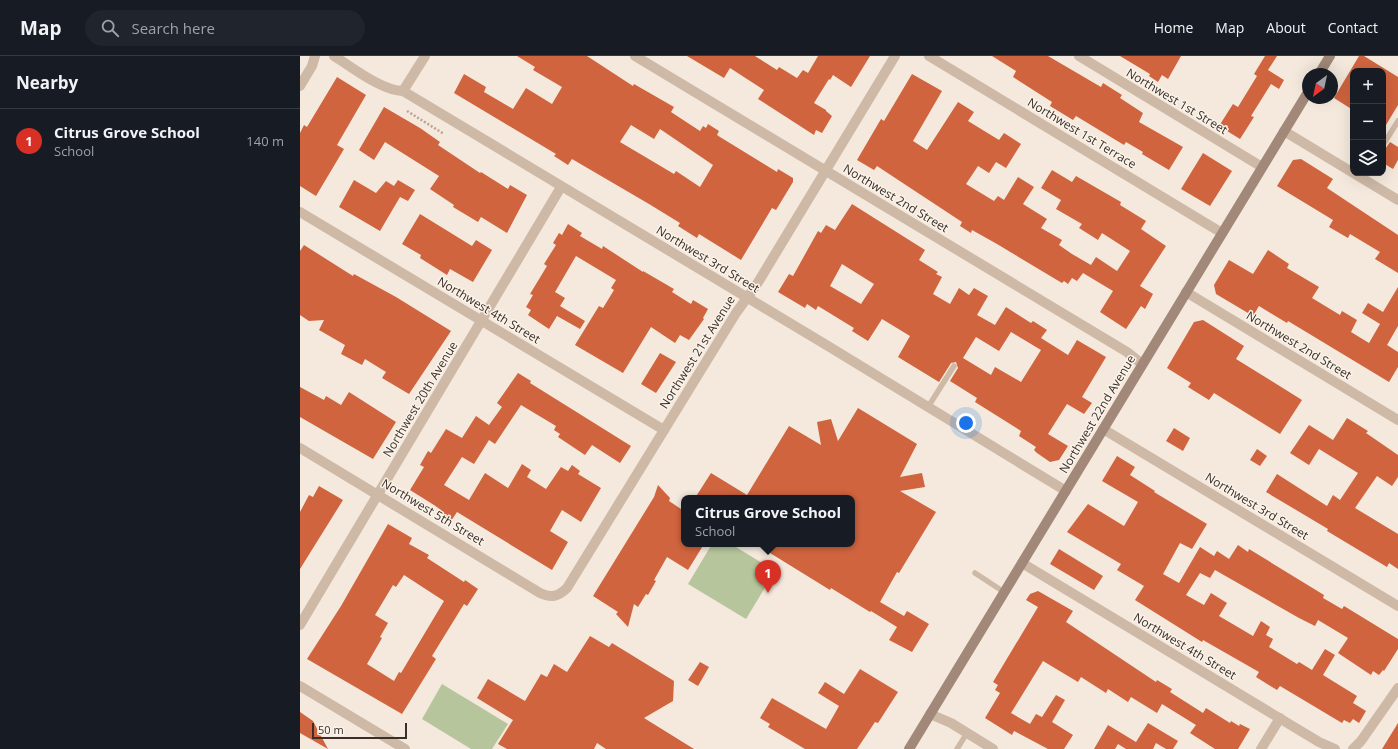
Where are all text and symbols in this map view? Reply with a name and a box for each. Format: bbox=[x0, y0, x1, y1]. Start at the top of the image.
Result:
search box bbox=[85, 10, 365, 46]
text: Map bbox=[20, 15, 61, 41]
icon: search bbox=[99, 17, 121, 39]
text: Search here bbox=[131, 18, 215, 38]
text: Home bbox=[1154, 18, 1193, 37]
text: Map bbox=[1215, 18, 1244, 37]
text: About bbox=[1266, 18, 1306, 37]
text: Contact bbox=[1328, 18, 1378, 37]
street label: Northwest 1st Street bbox=[1123, 64, 1231, 138]
north arrow bbox=[1302, 68, 1338, 104]
map controls bbox=[1350, 68, 1386, 176]
button: + bbox=[1350, 68, 1386, 104]
text: Nearby bbox=[16, 71, 78, 94]
street label: Northwest 1st Terrace bbox=[1024, 94, 1140, 172]
button: − bbox=[1350, 104, 1386, 140]
text: Citrus Grove School bbox=[54, 122, 200, 142]
text: 1 bbox=[25, 132, 33, 150]
text: 140 m bbox=[246, 132, 284, 150]
button: layers bbox=[1350, 140, 1386, 176]
text: School bbox=[54, 142, 94, 160]
street label: Northwest 2nd Street bbox=[840, 160, 952, 236]
street label: Northwest 3rd Street bbox=[653, 221, 763, 297]
street label: Northwest 4th Street bbox=[434, 273, 544, 347]
street label: Northwest 21st Avenue bbox=[655, 292, 739, 412]
street label: Northwest 2nd Street bbox=[1243, 307, 1355, 383]
street label: Northwest 20th Avenue bbox=[379, 338, 461, 460]
street label: Northwest 22nd Avenue bbox=[1055, 351, 1139, 476]
your location bbox=[956, 413, 976, 433]
street label: Northwest 3rd Street bbox=[1202, 468, 1312, 544]
street label: Northwest 5th Street bbox=[378, 475, 488, 549]
popup bbox=[681, 495, 855, 547]
text: Citrus Grove School bbox=[695, 502, 841, 522]
text: School bbox=[695, 522, 735, 540]
pin: 1 bbox=[755, 560, 781, 593]
street label: Northwest 4th Street bbox=[1130, 609, 1240, 683]
scale bar bbox=[312, 721, 407, 740]
text: 50 m bbox=[318, 722, 344, 737]

